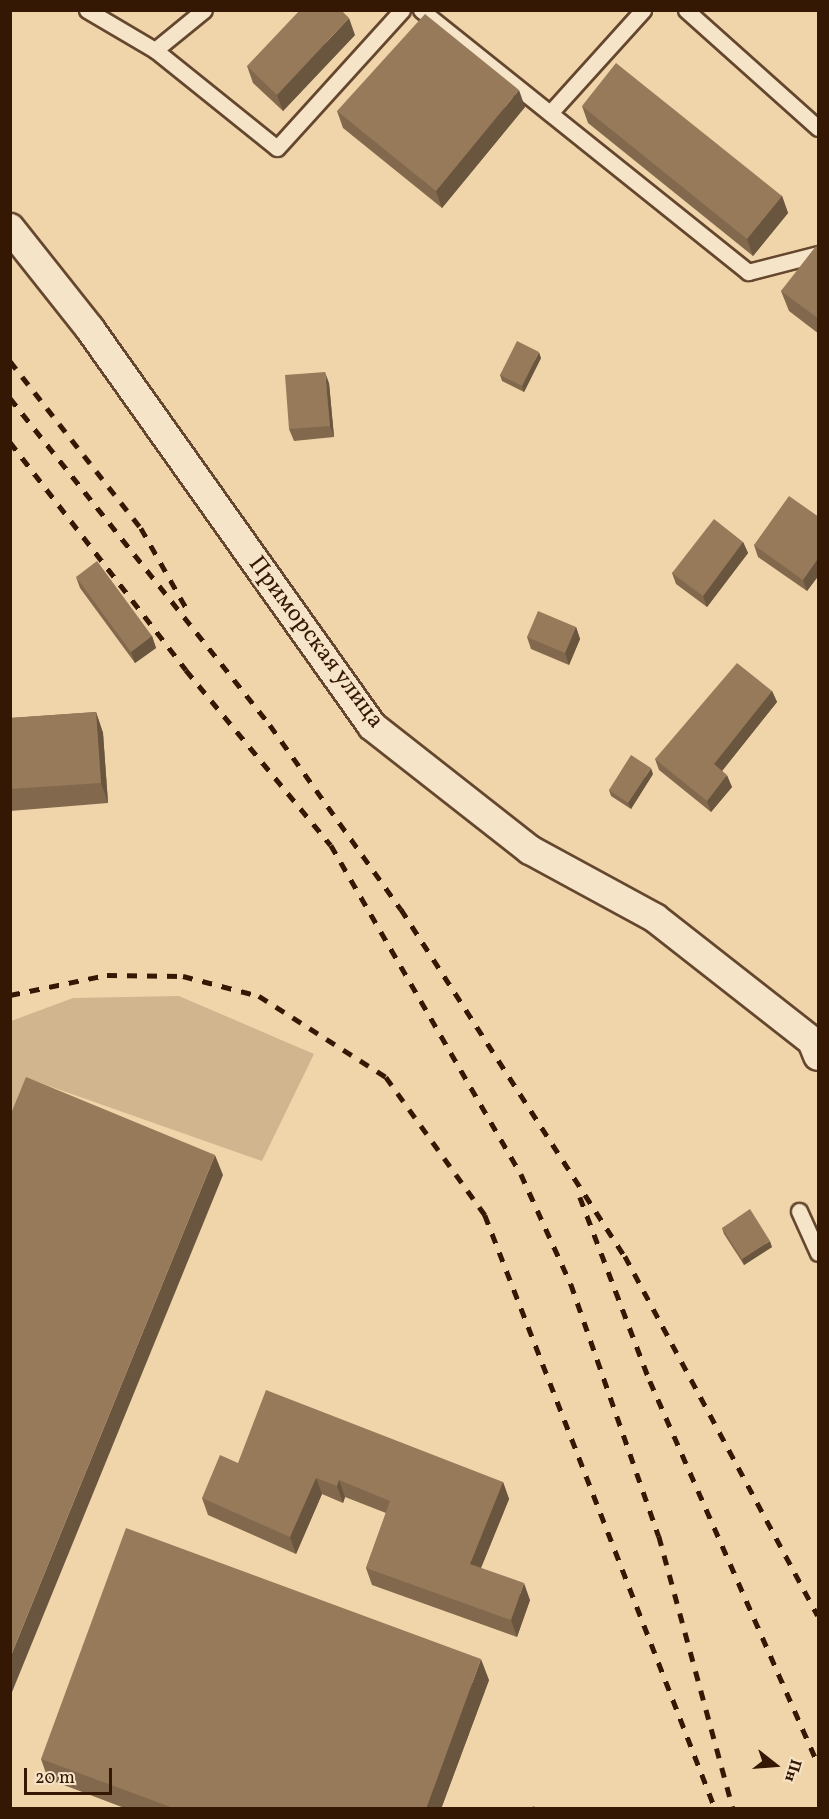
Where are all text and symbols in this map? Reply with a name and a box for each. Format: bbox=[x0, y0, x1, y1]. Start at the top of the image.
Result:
street label: Приморская улица bbox=[241, 551, 389, 735]
north arrow bbox=[745, 1735, 805, 1795]
scale bar bbox=[27, 1756, 116, 1794]
text: Пн bbox=[778, 1756, 806, 1784]
text: 20 m bbox=[35, 1766, 75, 1791]

